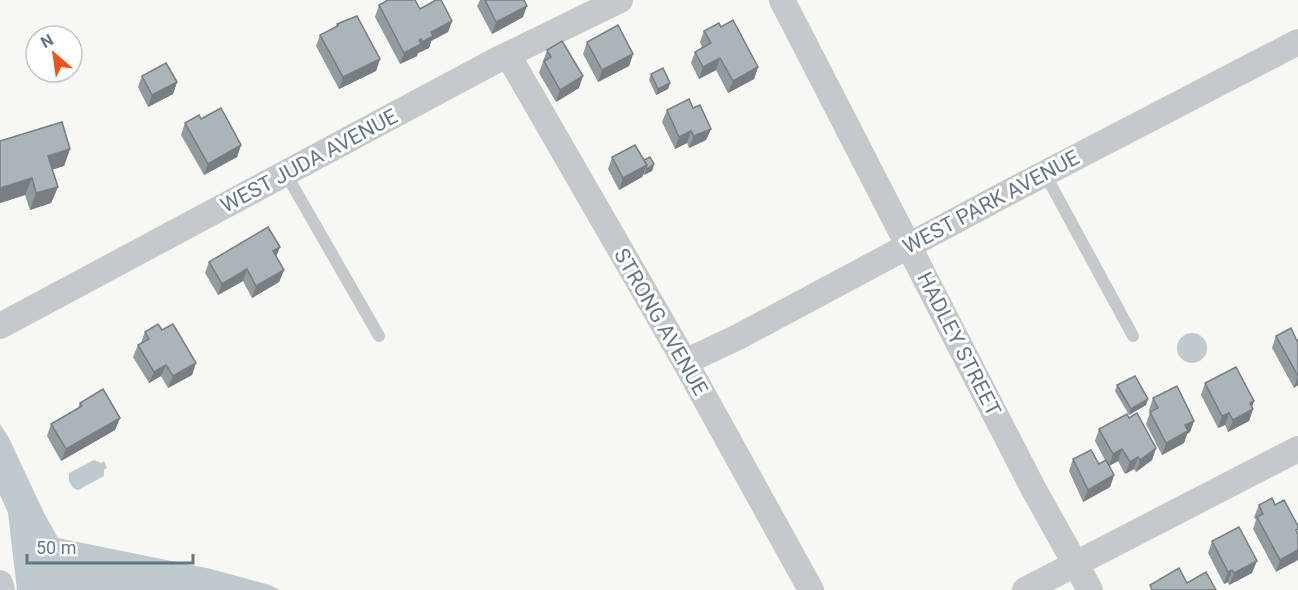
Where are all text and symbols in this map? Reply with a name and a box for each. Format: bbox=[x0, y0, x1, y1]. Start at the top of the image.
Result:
north arrow bbox=[24, 24, 84, 84]
text: N bbox=[37, 30, 57, 52]
street label: WEST JUDA AVENUE bbox=[217, 104, 402, 218]
street label: WEST PARK AVENUE bbox=[899, 145, 1083, 259]
street label: STRONG AVENUE bbox=[609, 244, 713, 400]
street label: HADLEY STREET bbox=[912, 268, 1006, 420]
scale bar bbox=[27, 527, 194, 565]
text: 50 m bbox=[36, 537, 76, 558]

